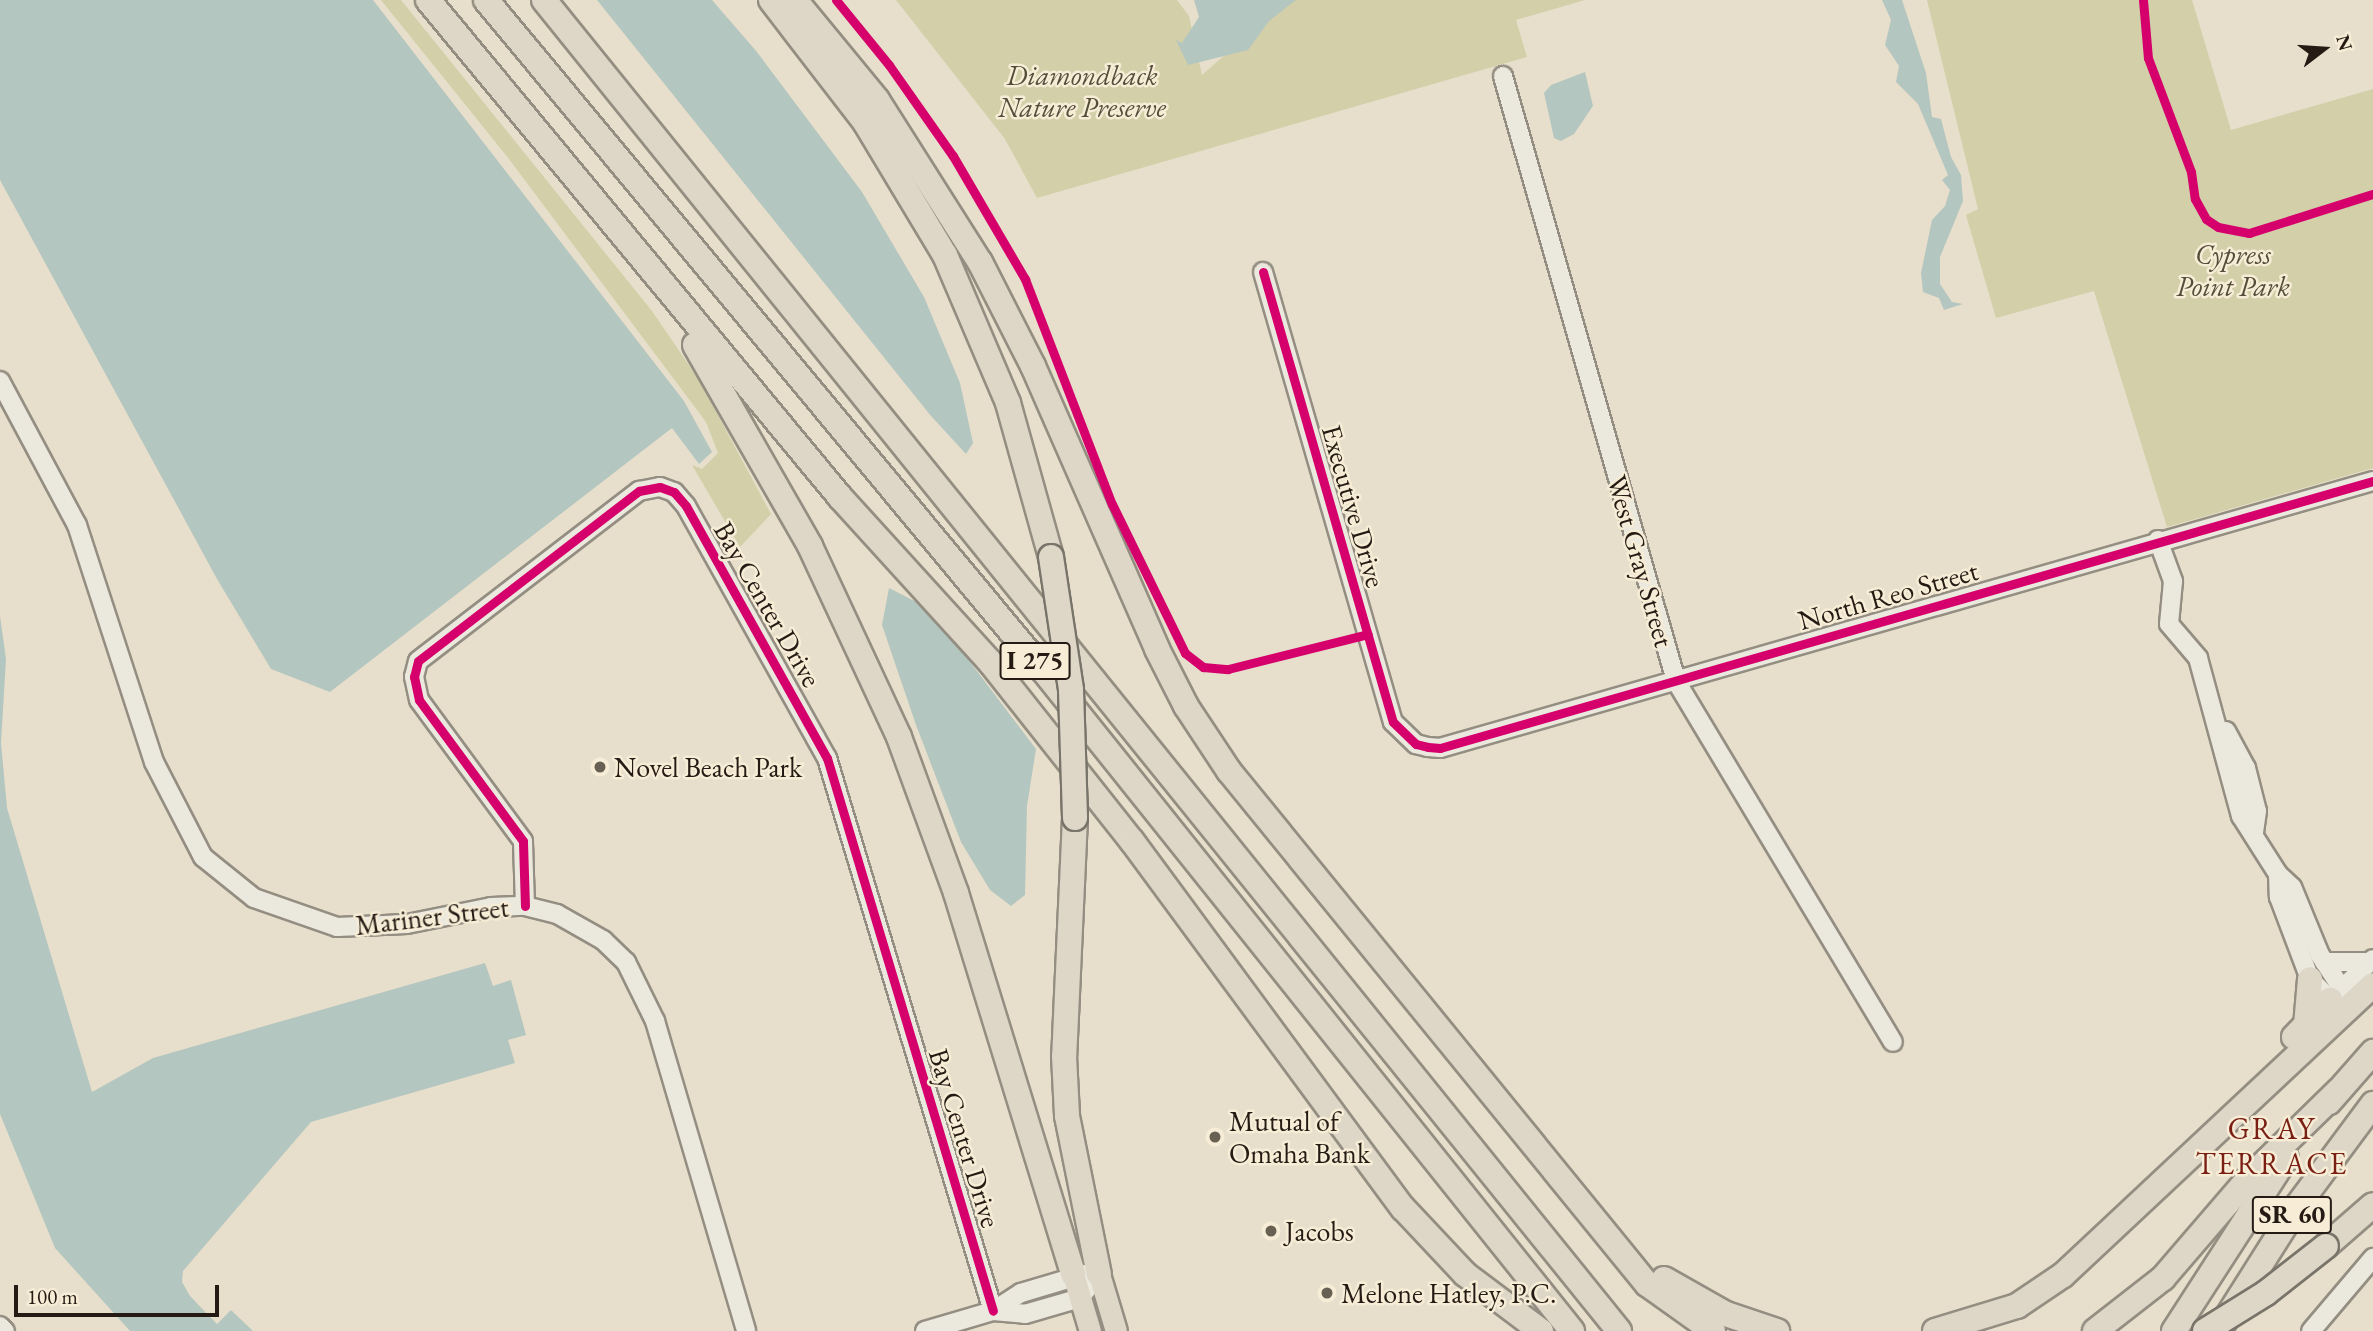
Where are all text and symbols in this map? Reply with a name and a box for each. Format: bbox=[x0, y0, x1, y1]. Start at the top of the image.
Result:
north arrow bbox=[2289, 14, 2359, 84]
text: N bbox=[2330, 32, 2359, 54]
park label: Diamondback Nature Preserve bbox=[998, 58, 1166, 124]
park label: Cypress Point Park bbox=[2176, 237, 2290, 303]
street label: Executive Drive bbox=[1315, 421, 1393, 591]
street label: West Gray Street bbox=[1600, 471, 1682, 651]
street label: Bay Center Drive bbox=[707, 515, 829, 693]
street label: North Reo Street bbox=[1794, 553, 1982, 637]
road number: I 275 bbox=[998, 638, 1072, 684]
place label: Novel Beach Park bbox=[614, 750, 802, 784]
marker: Novel Beach Park bbox=[592, 759, 608, 775]
street label: Mariner Street bbox=[353, 890, 511, 942]
street label: Bay Center Drive bbox=[922, 1045, 1008, 1231]
place label: Mutual of Omaha Bank bbox=[1229, 1104, 1370, 1170]
district label: GRAY TERRACE bbox=[2196, 1111, 2348, 1182]
marker: Mutual of Omaha Bank bbox=[1207, 1129, 1223, 1145]
road number: SR 60 bbox=[2252, 1192, 2332, 1238]
place label: Jacobs bbox=[1285, 1214, 1354, 1248]
marker: Jacobs bbox=[1263, 1223, 1279, 1239]
scale bar bbox=[18, 1272, 222, 1316]
place label: Melone Hatley, P.C. bbox=[1341, 1276, 1556, 1310]
text: 100 m bbox=[27, 1283, 78, 1310]
marker: Melone Hatley, P.C. bbox=[1319, 1285, 1335, 1301]

